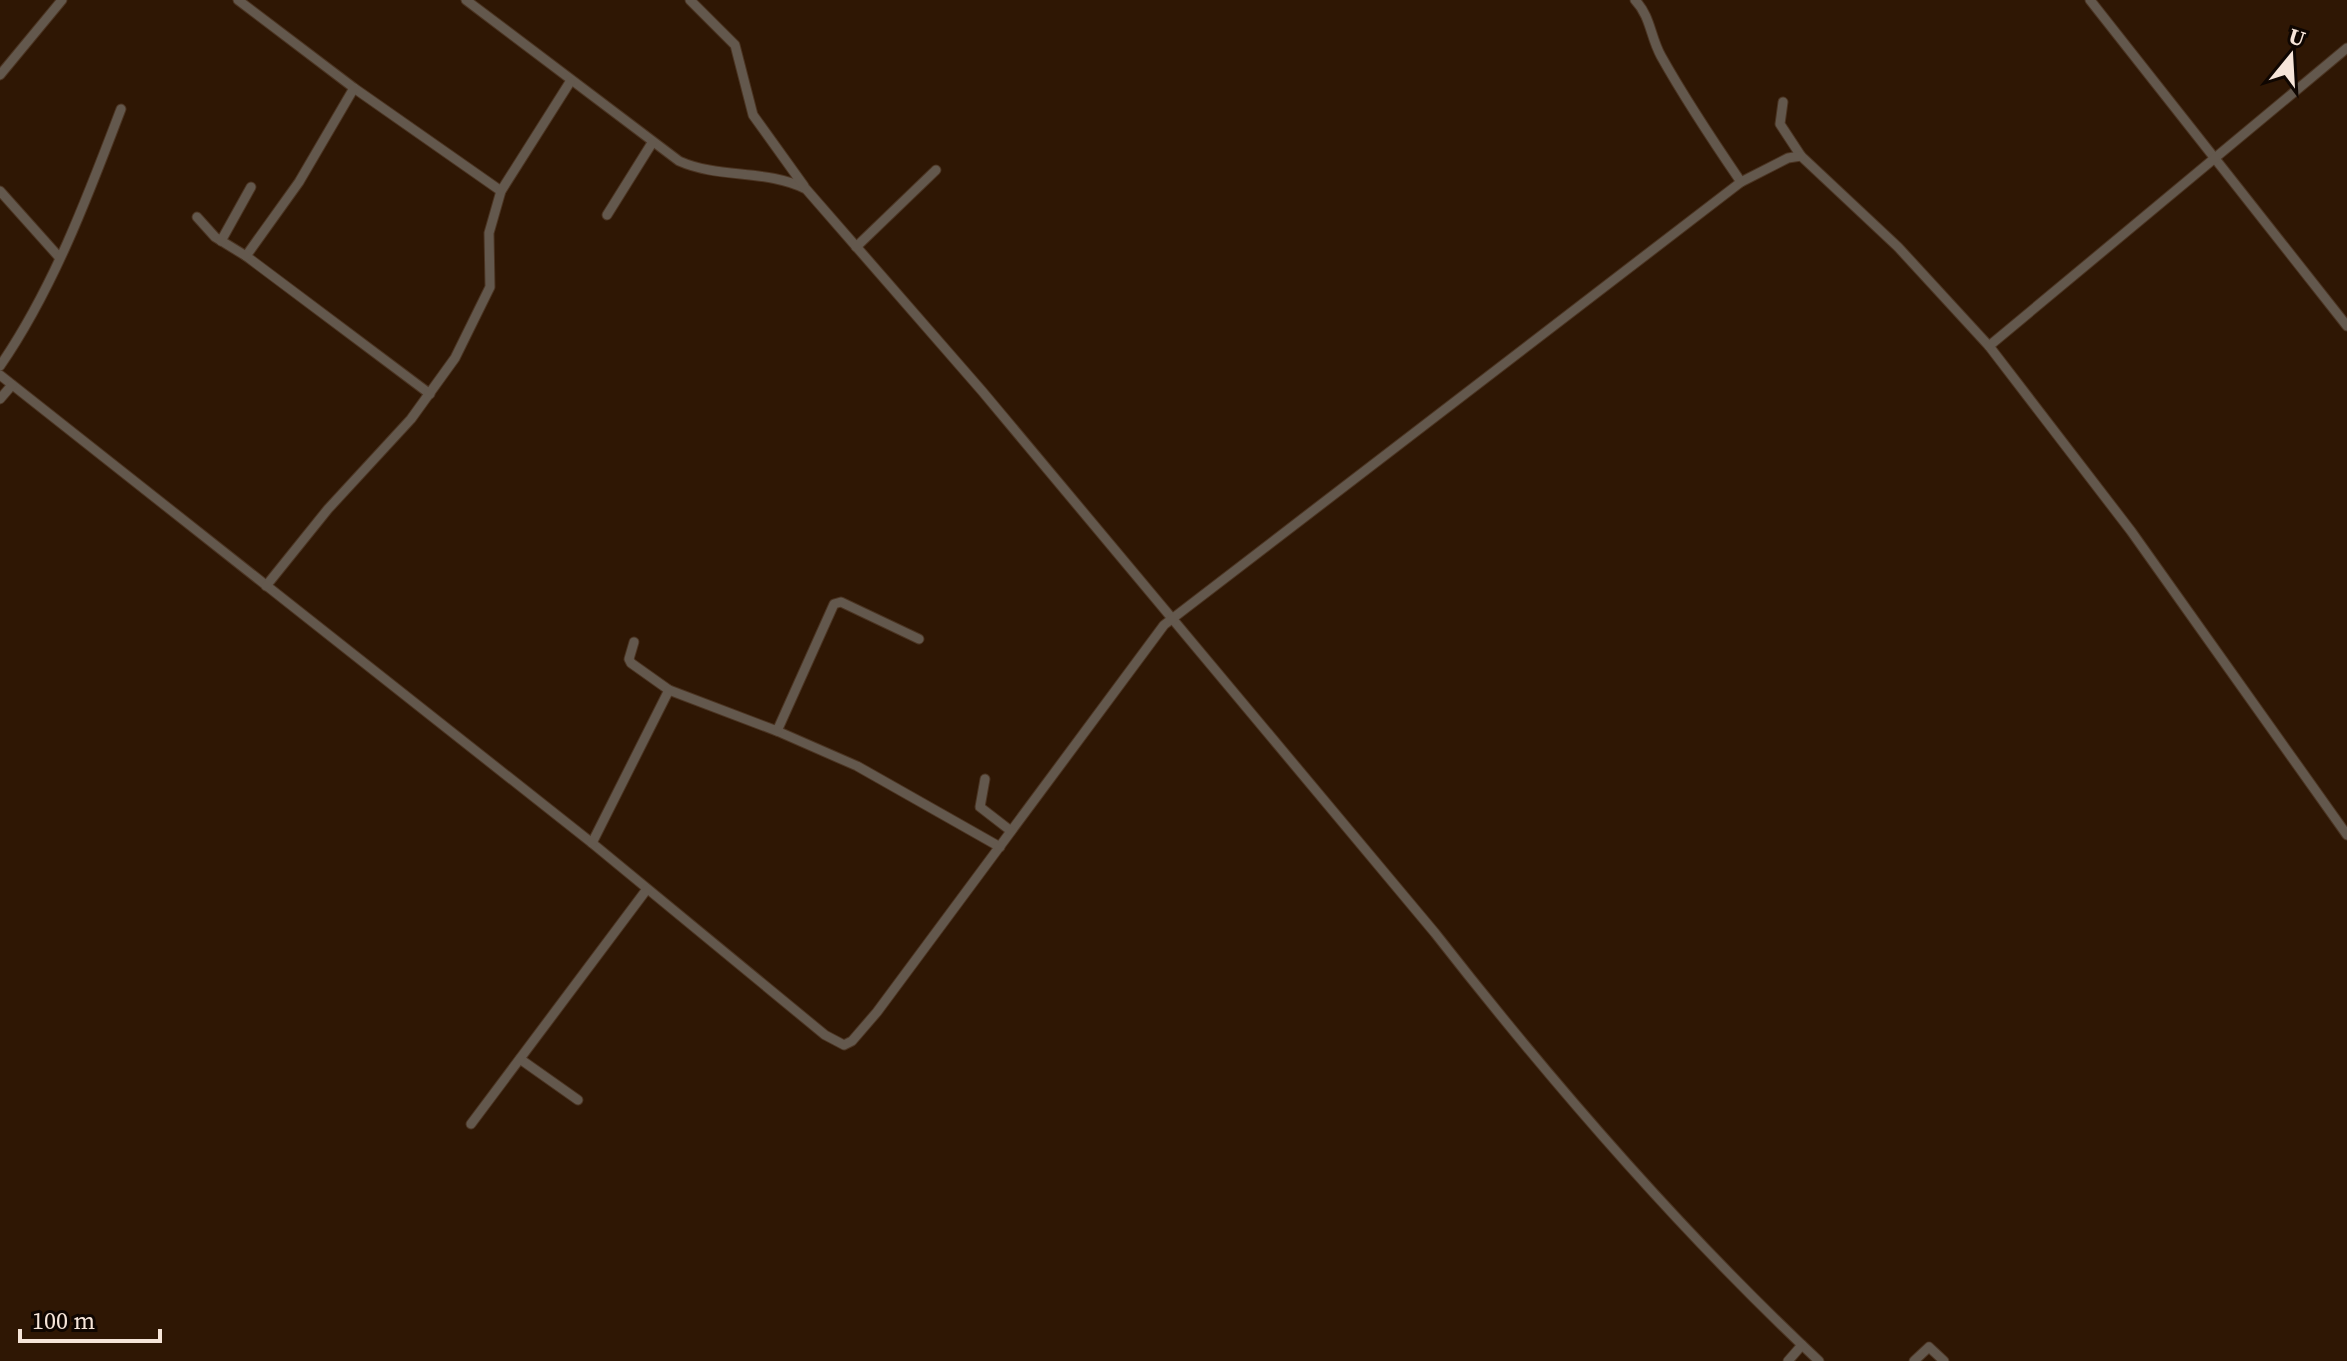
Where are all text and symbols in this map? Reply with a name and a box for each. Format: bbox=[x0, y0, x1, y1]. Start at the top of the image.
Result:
north arrow bbox=[2251, 16, 2331, 96]
text: U bbox=[2285, 20, 2309, 54]
scale bar bbox=[20, 1293, 160, 1343]
text: 100 m bbox=[32, 1304, 95, 1337]

